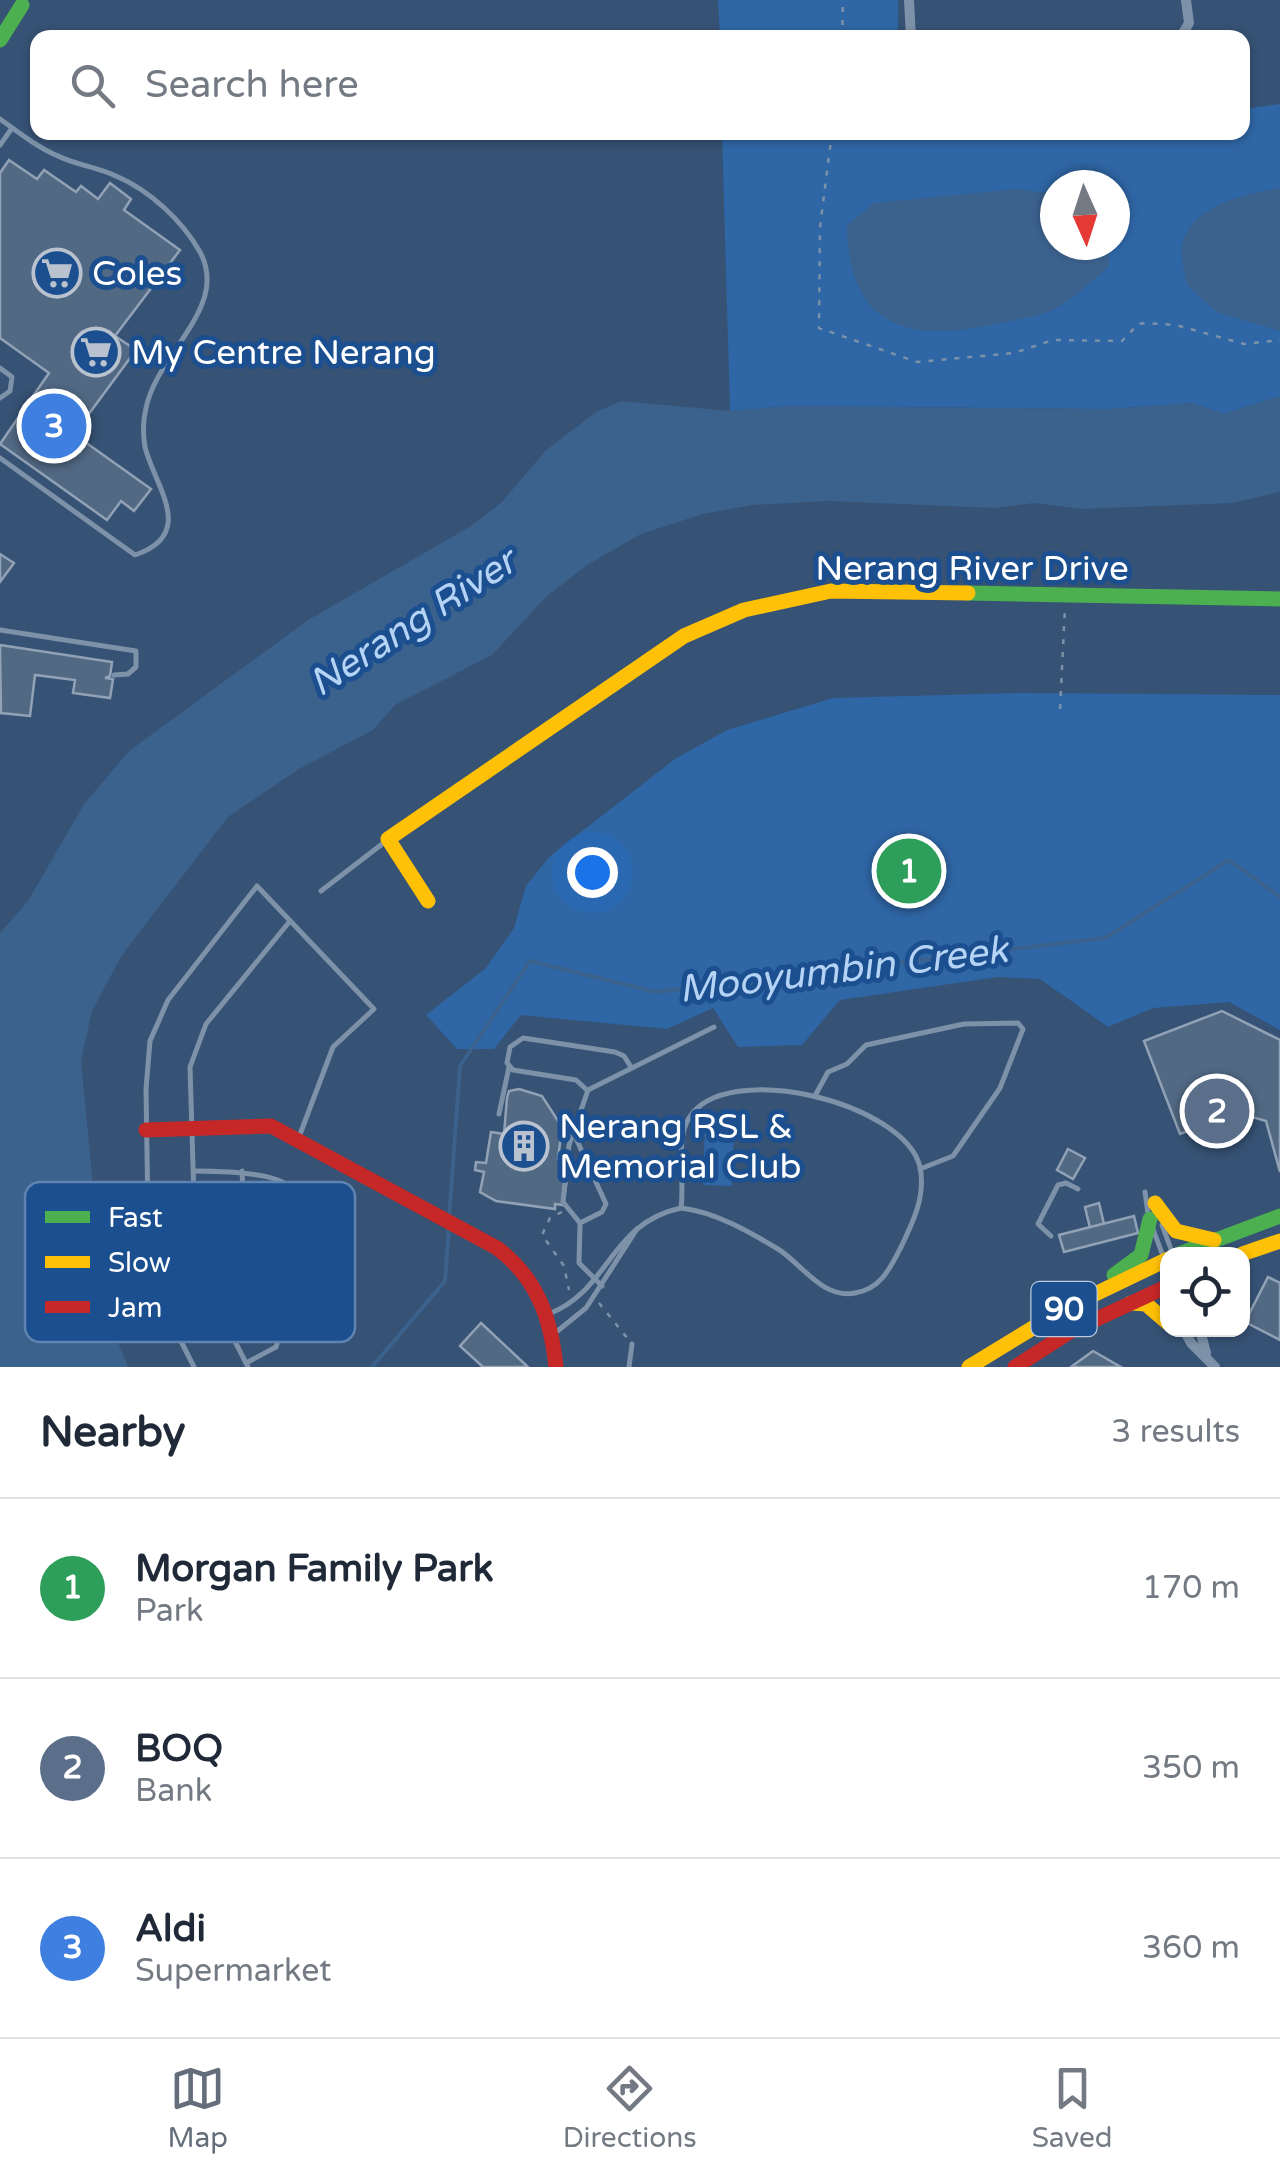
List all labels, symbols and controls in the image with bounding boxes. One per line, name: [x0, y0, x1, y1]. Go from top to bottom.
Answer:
search box: [30, 30, 1250, 140]
icon: search: [65, 58, 120, 113]
text: Search here: [145, 62, 359, 108]
north arrow: [1040, 170, 1130, 260]
supermarket icon: Coles: [31, 247, 83, 299]
place label: Coles: [92, 253, 182, 295]
supermarket icon: My Centre Nerang: [70, 326, 122, 378]
place label: My Centre Nerang: [131, 332, 436, 374]
pin: 3: [22, 388, 86, 464]
water label: Nerang River: [301, 537, 528, 707]
street label: Nerang River Drive: [815, 548, 1129, 590]
pin: 1: [876, 834, 942, 908]
your location: [567, 847, 618, 898]
water label: Mooyumbin Creek: [676, 927, 1012, 1013]
pin: 2: [1184, 1074, 1250, 1148]
place label: Nerang RSL & Memorial Club: [559, 1106, 802, 1188]
building icon: Nerang RSL & Memorial Club: [498, 1120, 550, 1172]
legend: [25, 1182, 355, 1342]
text: Fast: [108, 1201, 163, 1235]
text: Slow: [108, 1246, 171, 1280]
map controls: [1160, 1247, 1250, 1337]
button: locate: [1160, 1247, 1250, 1337]
road number: 90: [1032, 1282, 1096, 1336]
text: Jam: [108, 1291, 163, 1325]
text: Nearby: [40, 1407, 185, 1458]
text: 3 results: [1111, 1413, 1240, 1451]
text: Morgan Family Park: [135, 1546, 493, 1592]
text: 1: [62, 1569, 83, 1607]
text: 170 m: [1142, 1569, 1240, 1607]
text: Park: [135, 1592, 203, 1630]
text: BOQ: [135, 1726, 223, 1772]
text: 2: [62, 1749, 83, 1787]
text: 350 m: [1142, 1749, 1240, 1787]
text: Bank: [135, 1772, 212, 1810]
text: Aldi: [135, 1906, 206, 1952]
text: 3: [62, 1929, 83, 1967]
text: 360 m: [1142, 1929, 1240, 1967]
text: Supermarket: [135, 1952, 332, 1990]
tab: Map: [167, 2061, 228, 2155]
tab: Directions: [563, 2061, 697, 2155]
tab: Saved: [1032, 2061, 1113, 2155]

